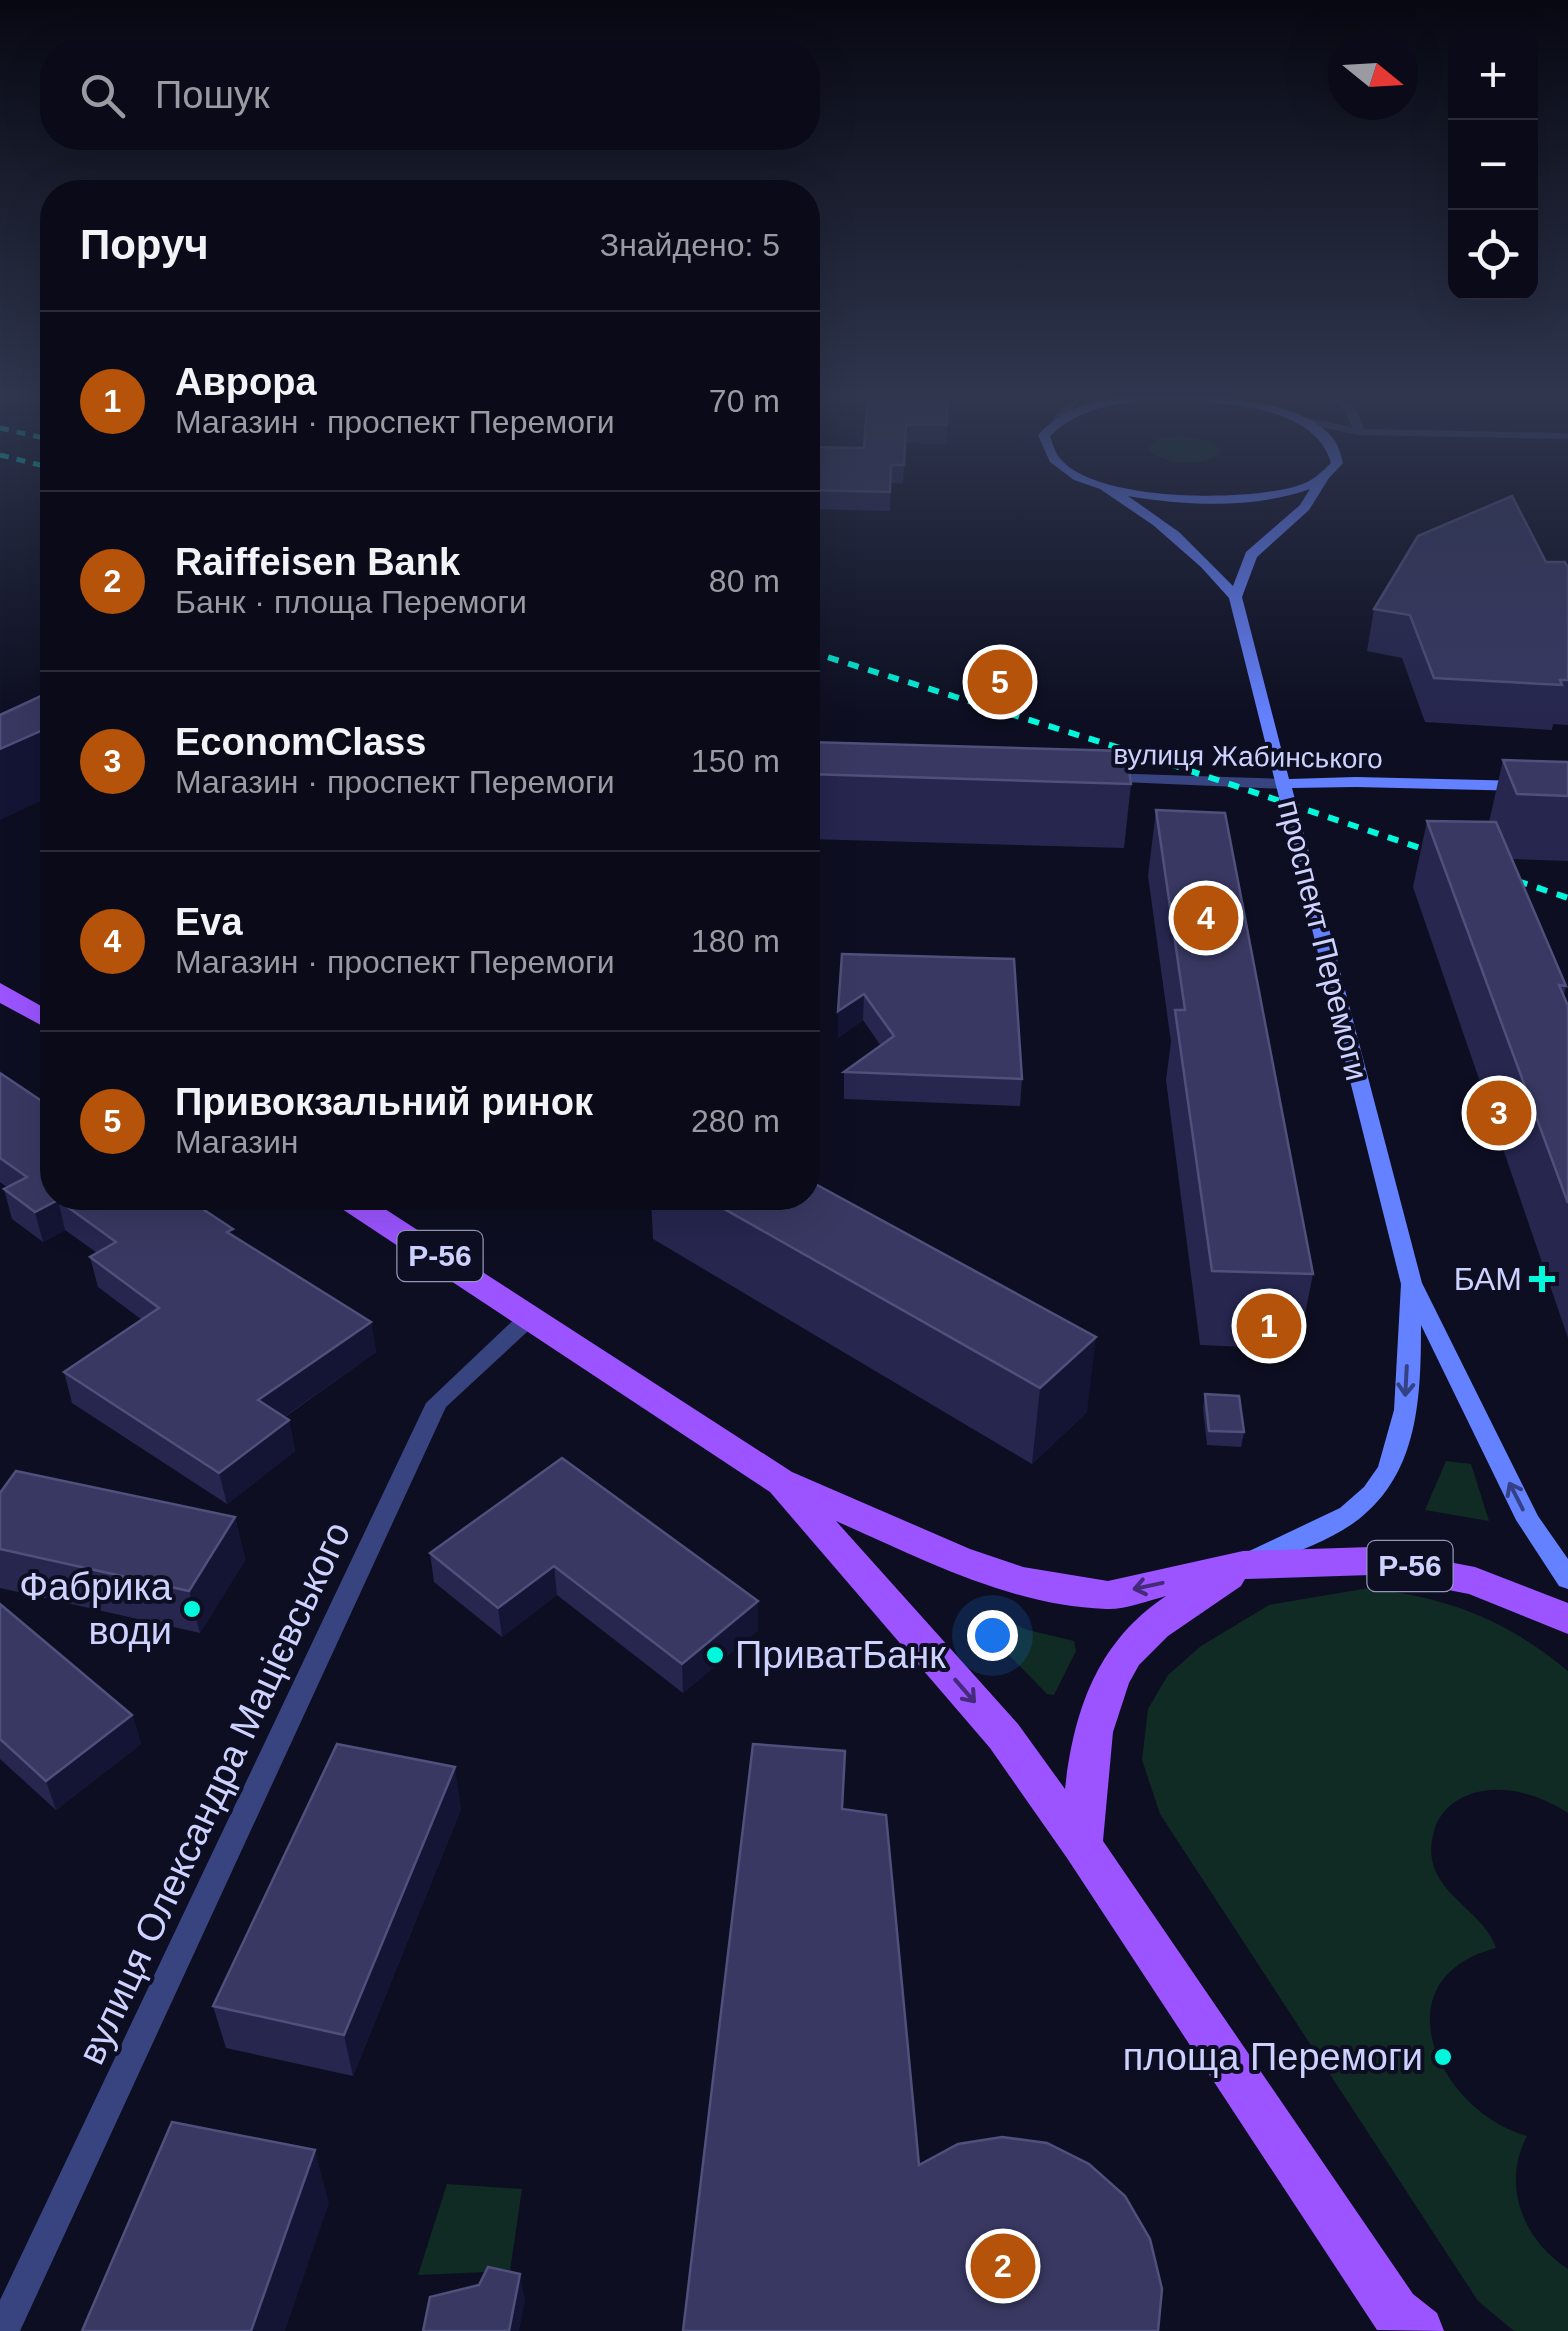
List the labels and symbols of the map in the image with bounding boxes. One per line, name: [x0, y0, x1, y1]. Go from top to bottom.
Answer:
north arrow: [1328, 30, 1418, 120]
pin: 5: [968, 644, 1032, 720]
street label: вулиця Жабинського: [1113, 739, 1383, 774]
street label: проспект Перемоги: [1271, 796, 1375, 1084]
pin: 4: [1174, 880, 1238, 956]
pin: 3: [1466, 1076, 1532, 1150]
road number: Р-56: [398, 1231, 482, 1281]
place label: БАМ: [1454, 1261, 1522, 1297]
marker: БАМ: [1531, 1268, 1553, 1290]
pin: 1: [1236, 1288, 1302, 1364]
one-way arrow: [1396, 1364, 1415, 1396]
one-way arrow: [1506, 1482, 1525, 1512]
street label: вулиця Олександра Мацієвського: [70, 1515, 358, 2071]
road number: Р-56: [1368, 1541, 1452, 1591]
place label: Фабрика води: [19, 1566, 173, 1652]
one-way arrow: [1133, 1578, 1165, 1597]
marker: Фабрика води: [181, 1598, 203, 1620]
your location: [967, 1610, 1018, 1661]
place label: ПриватБанк: [735, 1634, 946, 1676]
marker: ПриватБанк: [704, 1644, 726, 1666]
one-way arrow: [953, 1678, 976, 1703]
place label: площа Перемоги: [1123, 2036, 1423, 2078]
marker: площа Перемоги: [1432, 2046, 1454, 2068]
pin: 2: [970, 2228, 1036, 2304]

